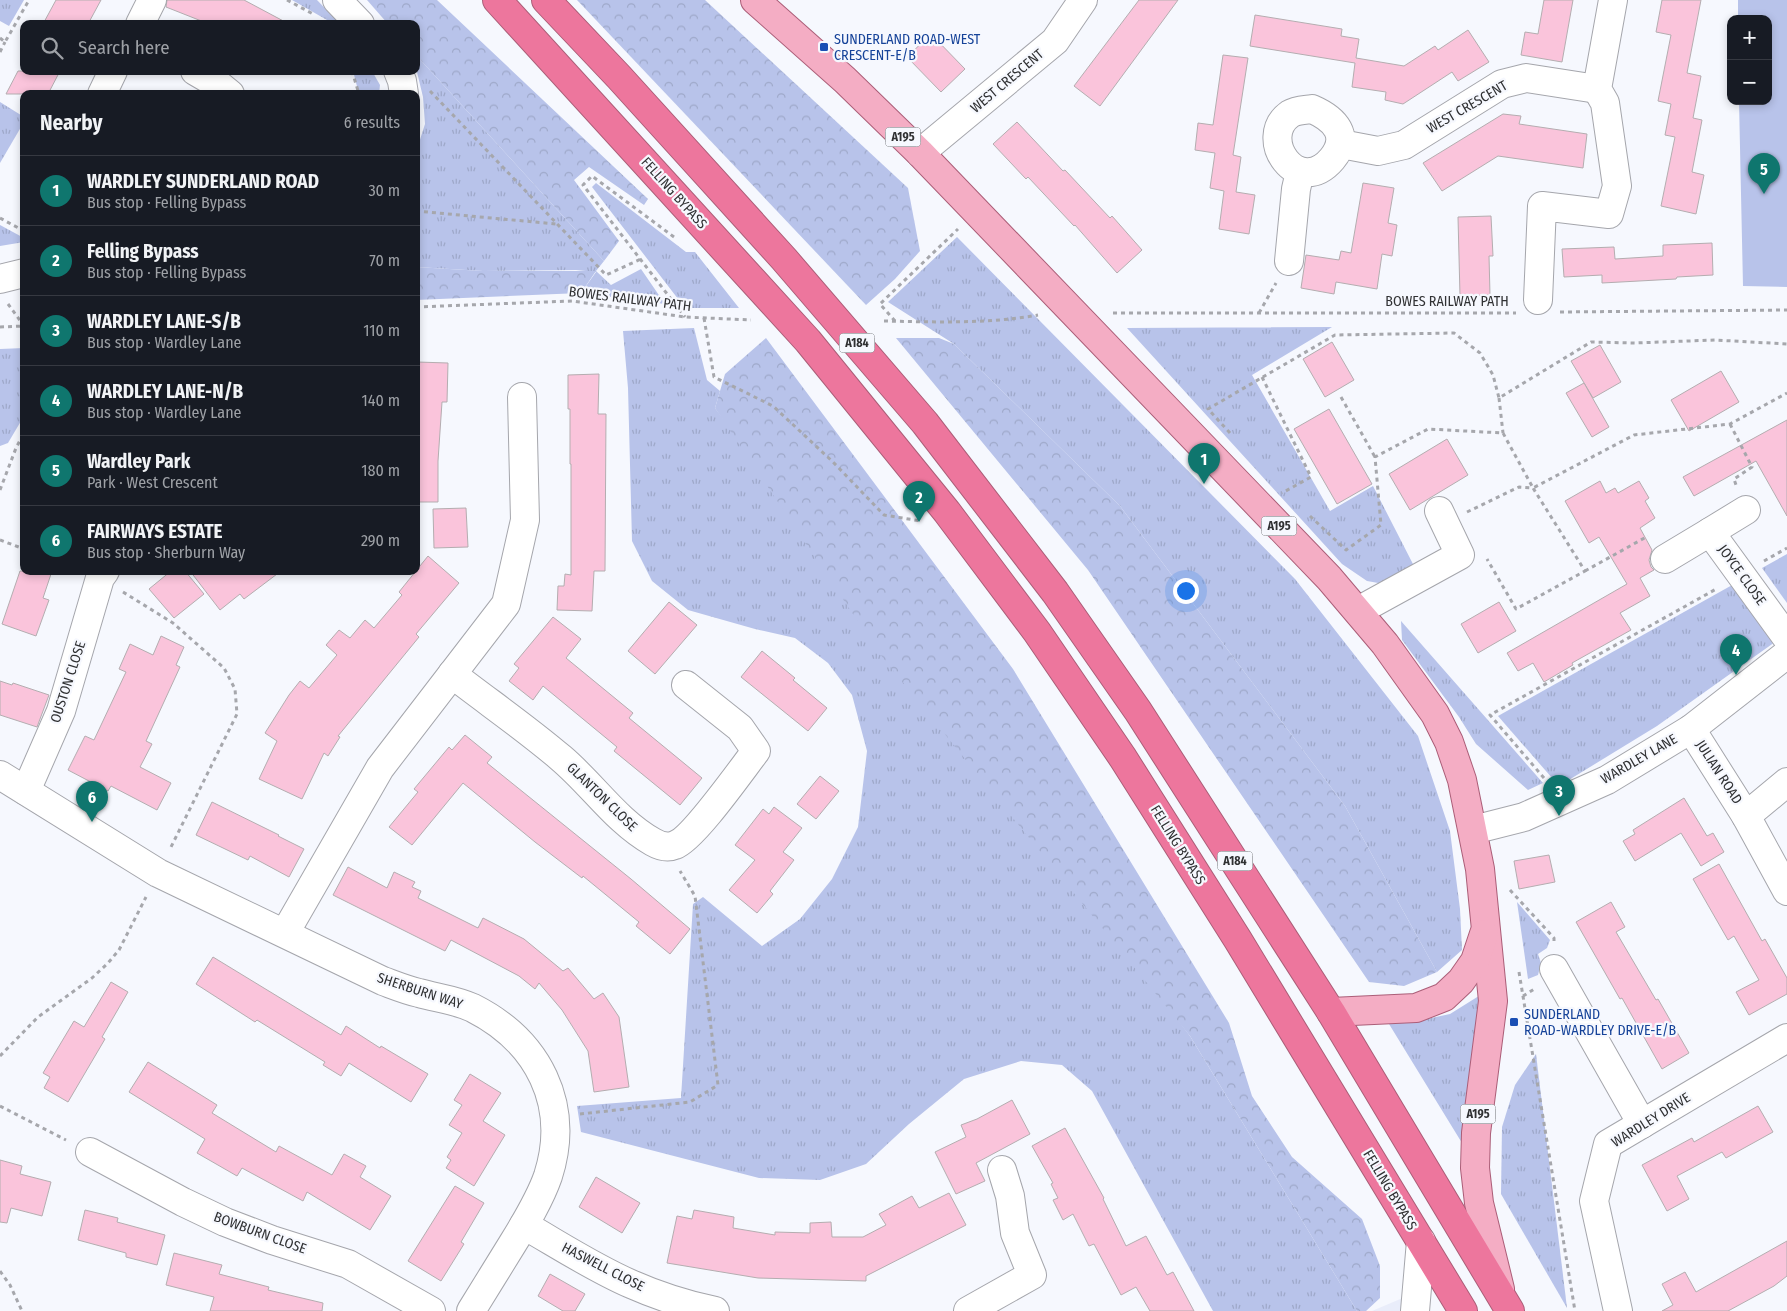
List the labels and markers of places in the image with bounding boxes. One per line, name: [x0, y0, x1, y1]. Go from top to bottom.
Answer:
place label: SUNDERLAND ROAD-WEST CRESCENT-E/B: [834, 31, 981, 64]
marker: SUNDERLAND ROAD-WEST CRESCENT-E/B: [818, 41, 830, 53]
pin: 5: [1748, 153, 1780, 194]
pin: 1: [1188, 443, 1220, 484]
pin: 2: [903, 481, 935, 522]
pin: 4: [1720, 634, 1752, 675]
pin: 3: [1543, 775, 1575, 816]
pin: 6: [76, 781, 108, 822]
place label: SUNDERLAND ROAD-WARDLEY DRIVE-E/B: [1524, 1006, 1677, 1039]
marker: SUNDERLAND ROAD-WARDLEY DRIVE-E/B: [1508, 1016, 1520, 1028]

